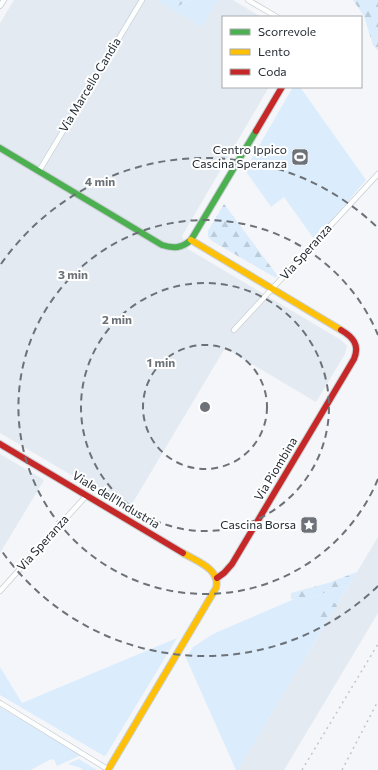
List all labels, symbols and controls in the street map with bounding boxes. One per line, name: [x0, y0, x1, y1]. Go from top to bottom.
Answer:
legend: [222, 16, 362, 88]
text: Scorrevole: [258, 24, 316, 38]
street label: Via Marcello Candia: [55, 35, 123, 134]
text: Lento: [258, 44, 290, 58]
text: Coda: [258, 64, 287, 78]
place label: Centro Ippico Cascina Speranza: [192, 142, 287, 170]
sports icon: Centro Ippico Cascina Speranza: [290, 147, 310, 167]
text: 4 min: [85, 174, 115, 188]
street label: Via Speranza: [276, 220, 334, 282]
text: 3 min: [58, 267, 88, 281]
text: 2 min: [102, 312, 132, 326]
text: 1 min: [147, 355, 175, 369]
centre of rings: [198, 400, 212, 414]
street label: Via Piombina: [251, 434, 300, 503]
street label: Viale dell'Industria: [70, 468, 163, 531]
street label: Via Speranza: [13, 511, 71, 573]
place icon: Cascina Borsa: [299, 515, 319, 535]
place label: Cascina Borsa: [220, 517, 296, 531]

